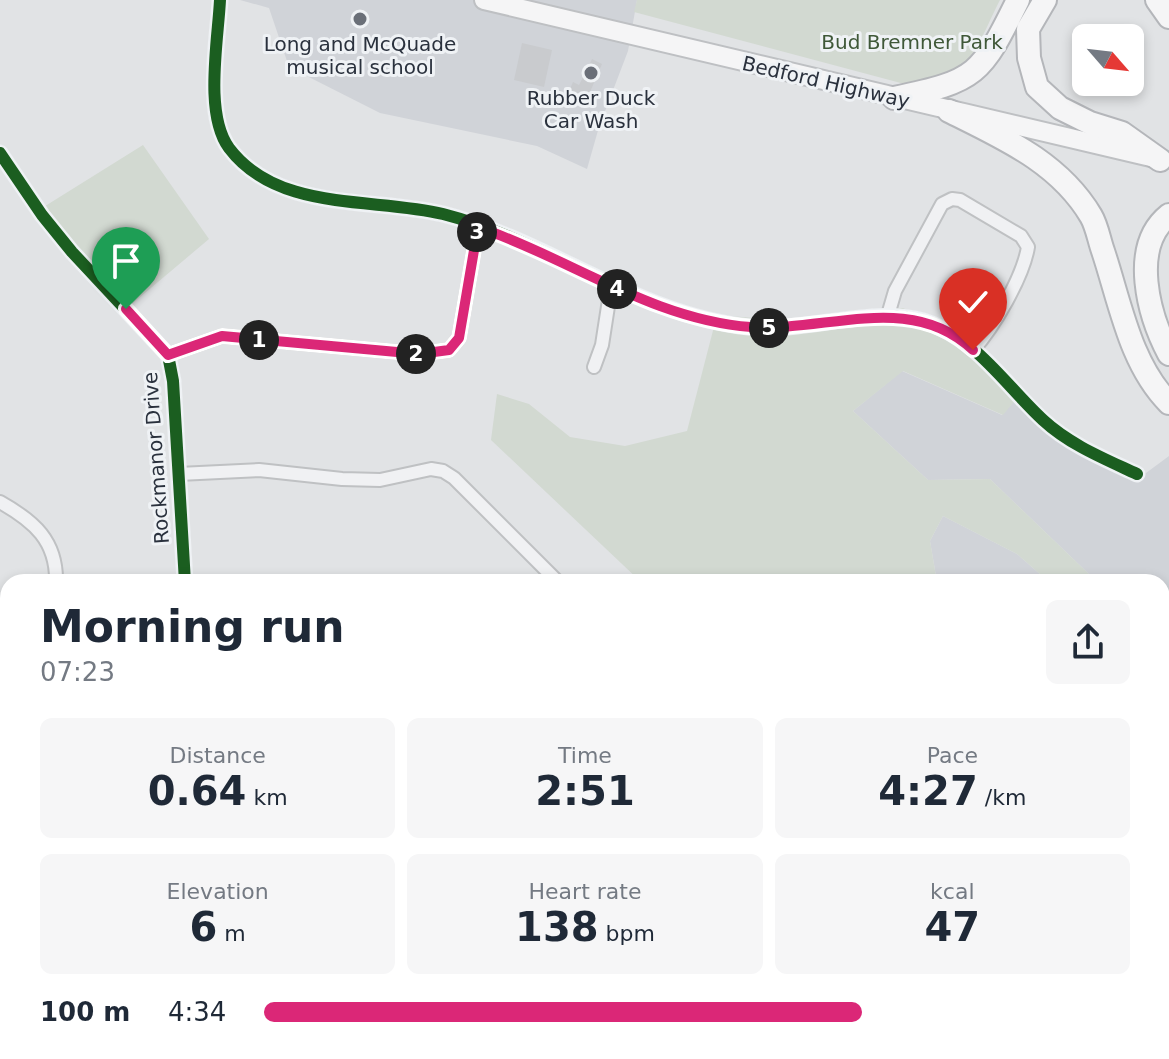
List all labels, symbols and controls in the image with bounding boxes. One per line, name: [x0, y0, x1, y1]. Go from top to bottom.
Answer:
marker: Long and McQuade musical school: [351, 10, 369, 28]
north arrow: [1072, 24, 1144, 96]
map controls: [1072, 24, 1144, 96]
park label: Bud Bremner Park: [821, 30, 1003, 54]
place label: Long and McQuade musical school: [264, 32, 456, 79]
street label: Bedford Highway: [740, 51, 912, 113]
marker: Rubber Duck Car Wash: [582, 64, 600, 82]
place label: Rubber Duck Car Wash: [527, 86, 656, 133]
pin: 3: [457, 212, 497, 252]
text: 3: [469, 219, 485, 244]
pin: [92, 227, 160, 309]
icon: arrive: [104, 239, 148, 283]
pin: [939, 268, 1007, 350]
pin: 4: [597, 269, 637, 309]
text: 4: [609, 276, 625, 301]
icon: check: [951, 280, 995, 324]
pin: 5: [749, 308, 789, 348]
text: 5: [761, 315, 777, 340]
pin: 1: [239, 320, 279, 360]
text: 1: [251, 327, 267, 352]
pin: 2: [396, 334, 436, 374]
text: 2: [408, 341, 424, 366]
street label: Rockmanor Drive: [138, 371, 174, 545]
button: share: [1046, 600, 1130, 684]
text: Morning run: [40, 601, 345, 652]
text: 07:23: [40, 657, 115, 687]
text: Distance: [170, 743, 266, 768]
text: Time: [558, 743, 612, 768]
text: Pace: [927, 743, 978, 768]
text: 0.64: [148, 768, 246, 814]
text: 2:51: [535, 768, 635, 814]
text: 4:27: [878, 768, 978, 814]
text: km: [246, 785, 288, 810]
text: /km: [978, 785, 1026, 810]
text: Elevation: [167, 879, 269, 904]
text: Heart rate: [529, 879, 641, 904]
text: kcal: [930, 879, 975, 904]
text: 6: [190, 904, 217, 950]
text: 138: [515, 904, 599, 950]
text: 47: [924, 904, 980, 950]
text: m: [217, 921, 246, 946]
text: bpm: [599, 921, 655, 946]
text: 100 m: [40, 997, 130, 1027]
text: 4:34: [168, 997, 226, 1027]

